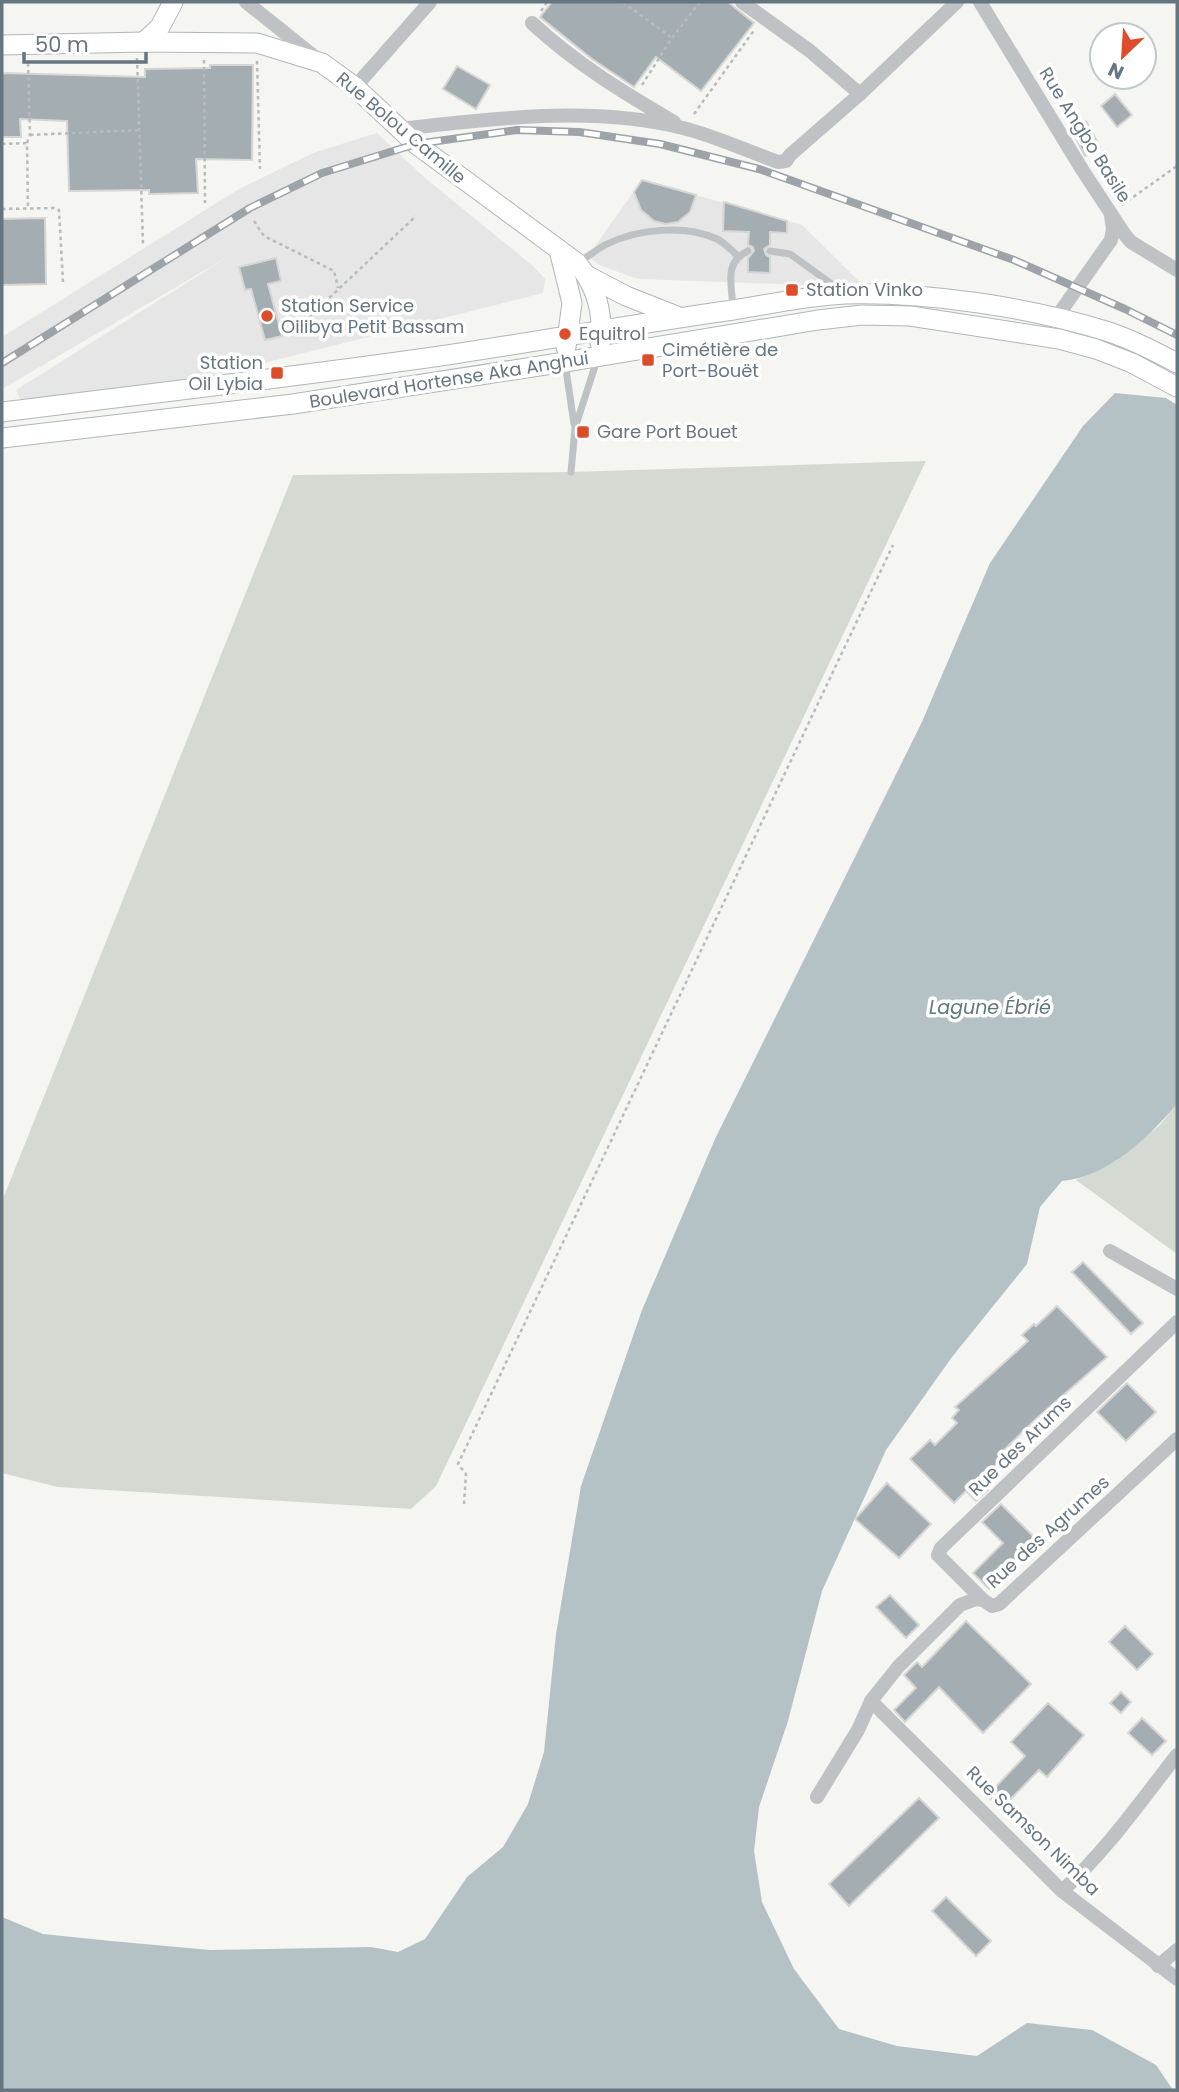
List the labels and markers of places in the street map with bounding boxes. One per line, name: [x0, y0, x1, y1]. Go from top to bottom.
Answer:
place label: Station Vinko: [806, 277, 923, 302]
marker: Station Vinko: [784, 282, 800, 298]
place label: Station Service Oilibya Petit Bassam: [281, 293, 464, 339]
marker: Station Service Oilibya Petit Bassam: [259, 308, 275, 324]
place label: Equitrol: [579, 321, 646, 346]
marker: Equitrol: [557, 326, 573, 342]
place label: Cimétière de Port-Bouët: [662, 337, 778, 383]
place label: Station Oil Lybia: [189, 350, 263, 396]
marker: Cimétière de Port-Bouët: [640, 352, 656, 368]
marker: Station Oil Lybia: [269, 365, 285, 381]
place label: Gare Port Bouet: [597, 419, 738, 444]
marker: Gare Port Bouet: [575, 424, 591, 440]

